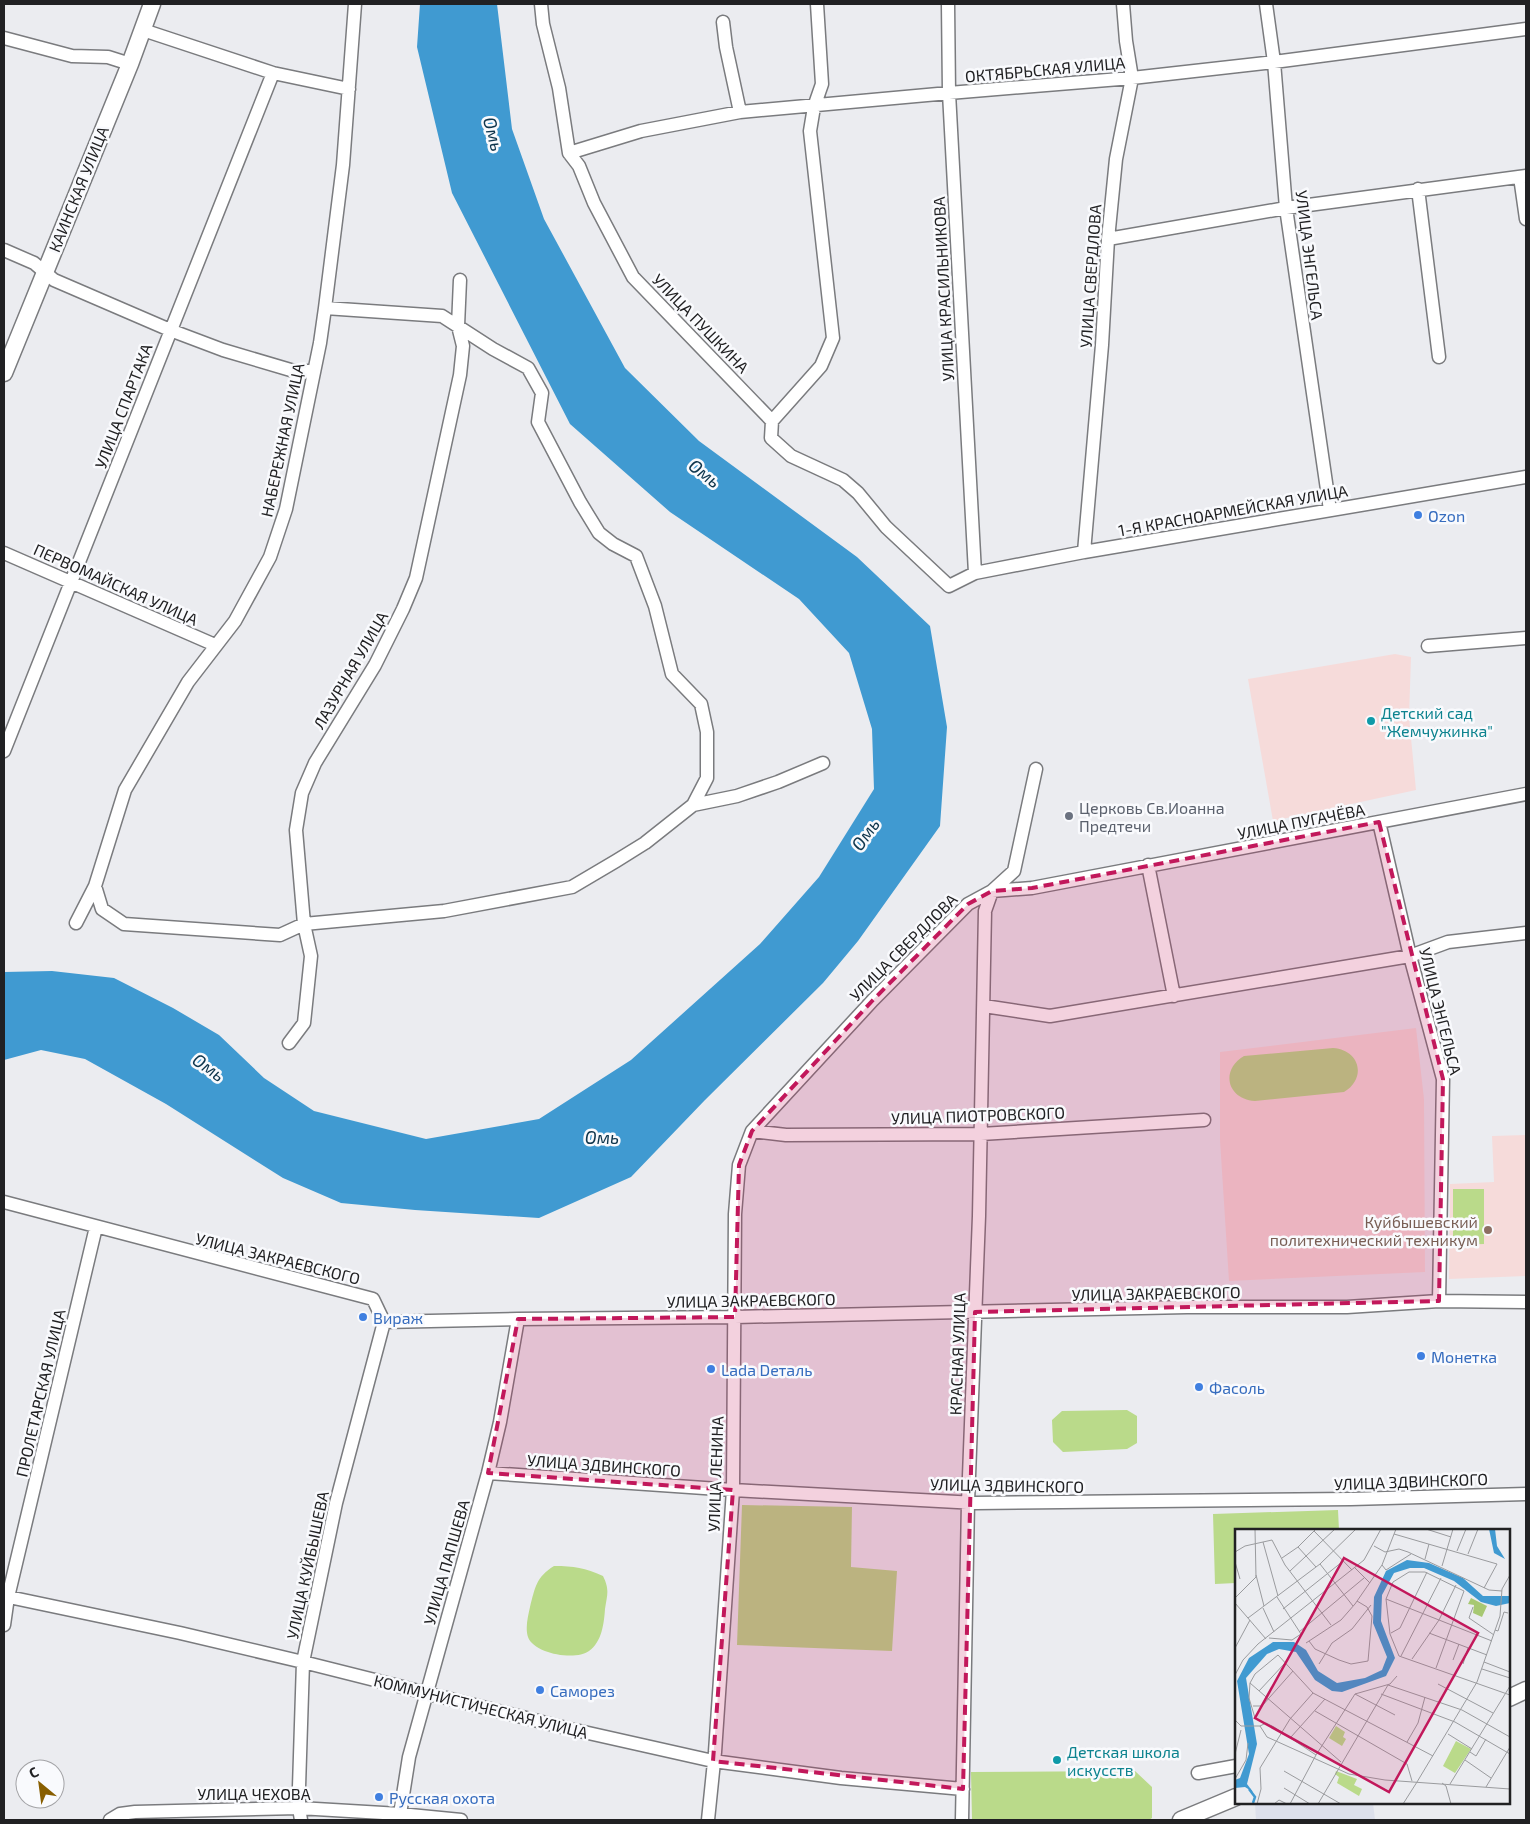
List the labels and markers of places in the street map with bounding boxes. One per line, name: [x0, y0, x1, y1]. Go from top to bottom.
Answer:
place label: Ozon: [1428, 506, 1465, 525]
marker: Ozon: [1412, 509, 1424, 521]
place label: Детский сад "Жемчужинка": [1381, 703, 1493, 741]
marker: Детский сад "Жемчужинка": [1365, 715, 1377, 727]
place label: Церковь Св.Иоанна Предтечи: [1079, 798, 1225, 835]
marker: Церковь Св.Иоанна Предтечи: [1063, 810, 1075, 822]
place label: Куйбышевский политехнический техникум: [1270, 1212, 1478, 1250]
marker: Куйбышевский политехнический техникум: [1482, 1224, 1494, 1236]
place label: Вираж: [373, 1308, 423, 1327]
marker: Вираж: [357, 1311, 369, 1323]
place label: Монетка: [1431, 1347, 1497, 1366]
marker: Монетка: [1415, 1350, 1427, 1362]
place label: Lada Dеталь: [721, 1360, 812, 1379]
marker: Lada Dеталь: [705, 1363, 717, 1375]
place label: Фасоль: [1209, 1378, 1265, 1397]
marker: Фасоль: [1193, 1381, 1205, 1393]
place label: Саморез: [550, 1681, 615, 1700]
marker: Саморез: [534, 1684, 546, 1696]
place label: Детская школа искусств: [1067, 1742, 1180, 1780]
marker: Детская школа искусств: [1051, 1754, 1063, 1766]
place label: Русская охота: [389, 1788, 495, 1808]
marker: Русская охота: [373, 1791, 385, 1803]

